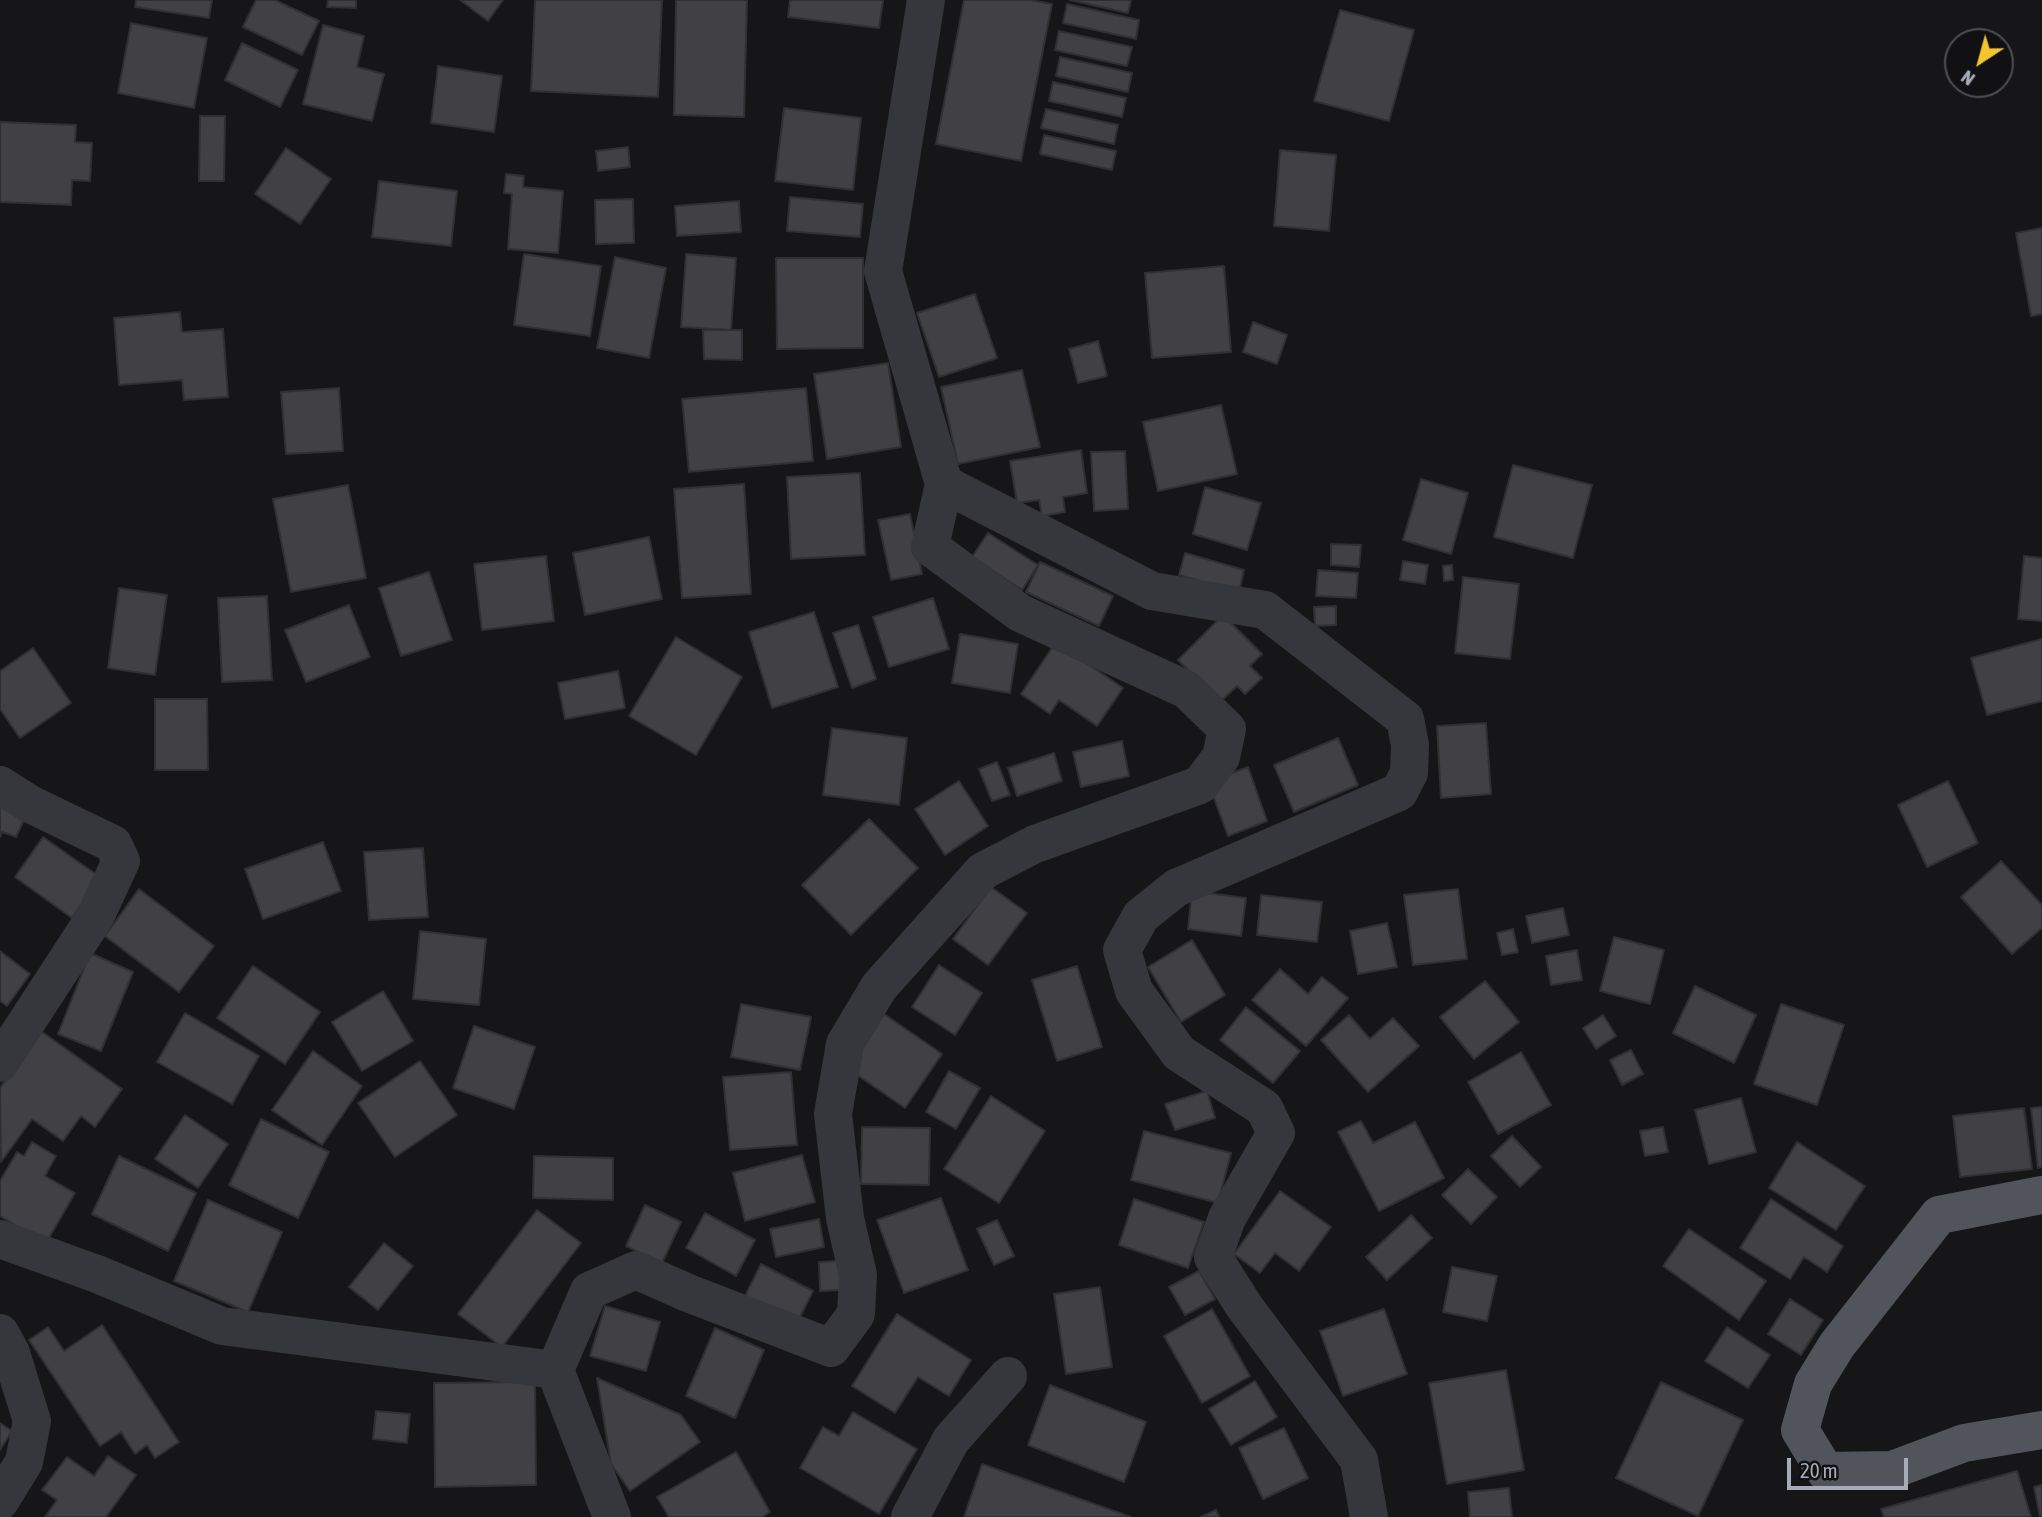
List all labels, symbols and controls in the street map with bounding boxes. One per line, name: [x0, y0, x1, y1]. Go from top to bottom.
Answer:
north arrow: [1944, 28, 2014, 98]
text: N: [1957, 66, 1979, 91]
scale bar: [1790, 1444, 1911, 1488]
text: 20 m: [1800, 1458, 1838, 1482]

